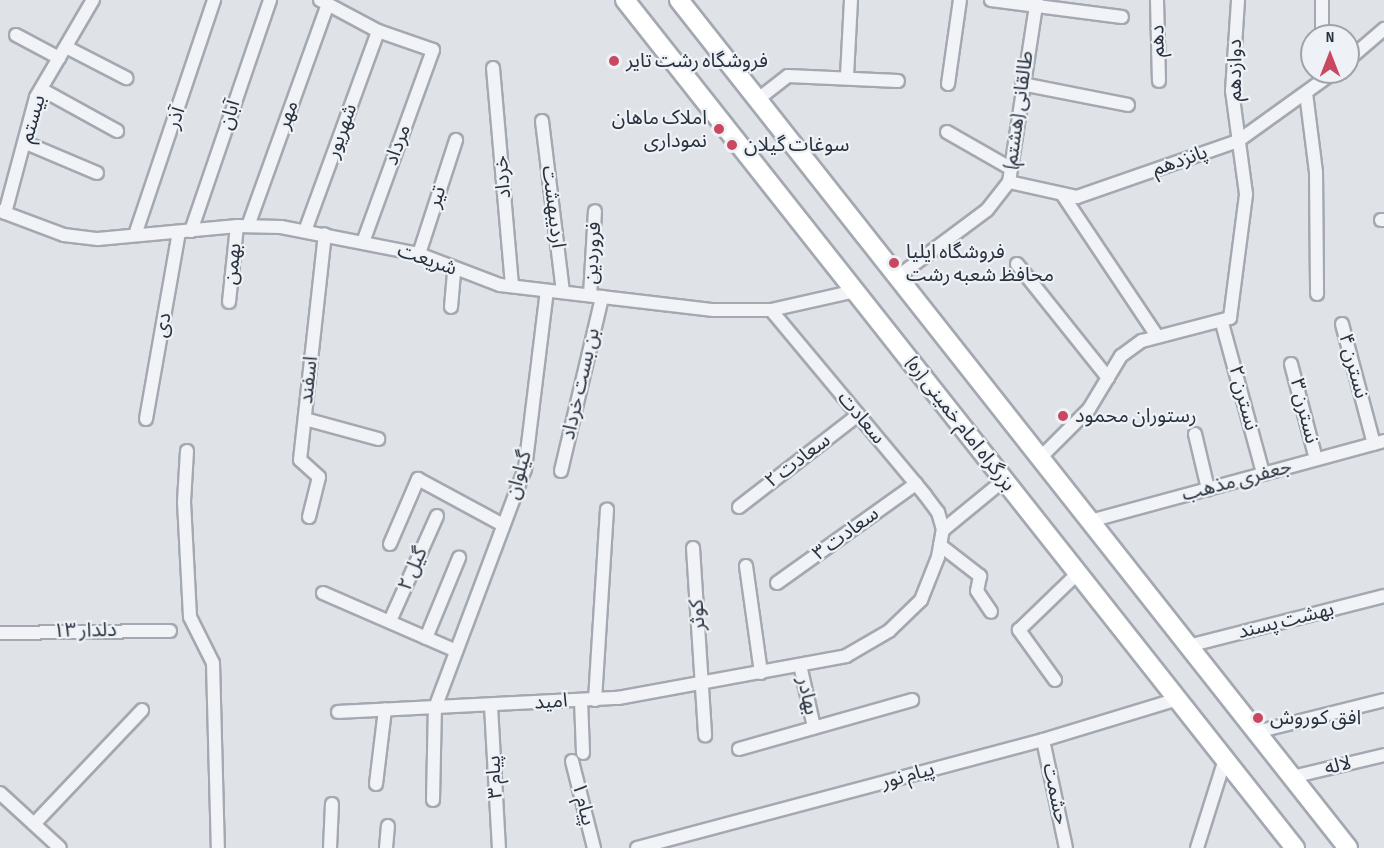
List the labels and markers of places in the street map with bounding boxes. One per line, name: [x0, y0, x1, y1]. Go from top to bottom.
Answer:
place label: فروشگاه رشت تاير: [626, 49, 768, 73]
marker: فروشگاه رشت تاير: [607, 54, 621, 68]
place label: املاک ماهان نموداری: [612, 106, 707, 153]
marker: املاک ماهان نموداری: [712, 122, 726, 136]
place label: سوغات گیلان: [744, 133, 849, 157]
marker: سوغات گیلان: [725, 138, 739, 152]
place label: فروشگاه ایلیا محافظ شعبه رشت: [906, 240, 1054, 287]
marker: فروشگاه ایلیا محافظ شعبه رشت: [887, 256, 901, 270]
place label: رستوران محمود: [1075, 404, 1197, 428]
marker: رستوران محمود: [1056, 409, 1070, 423]
place label: افق کوروش: [1270, 706, 1361, 730]
marker: افق کوروش: [1251, 711, 1265, 725]

